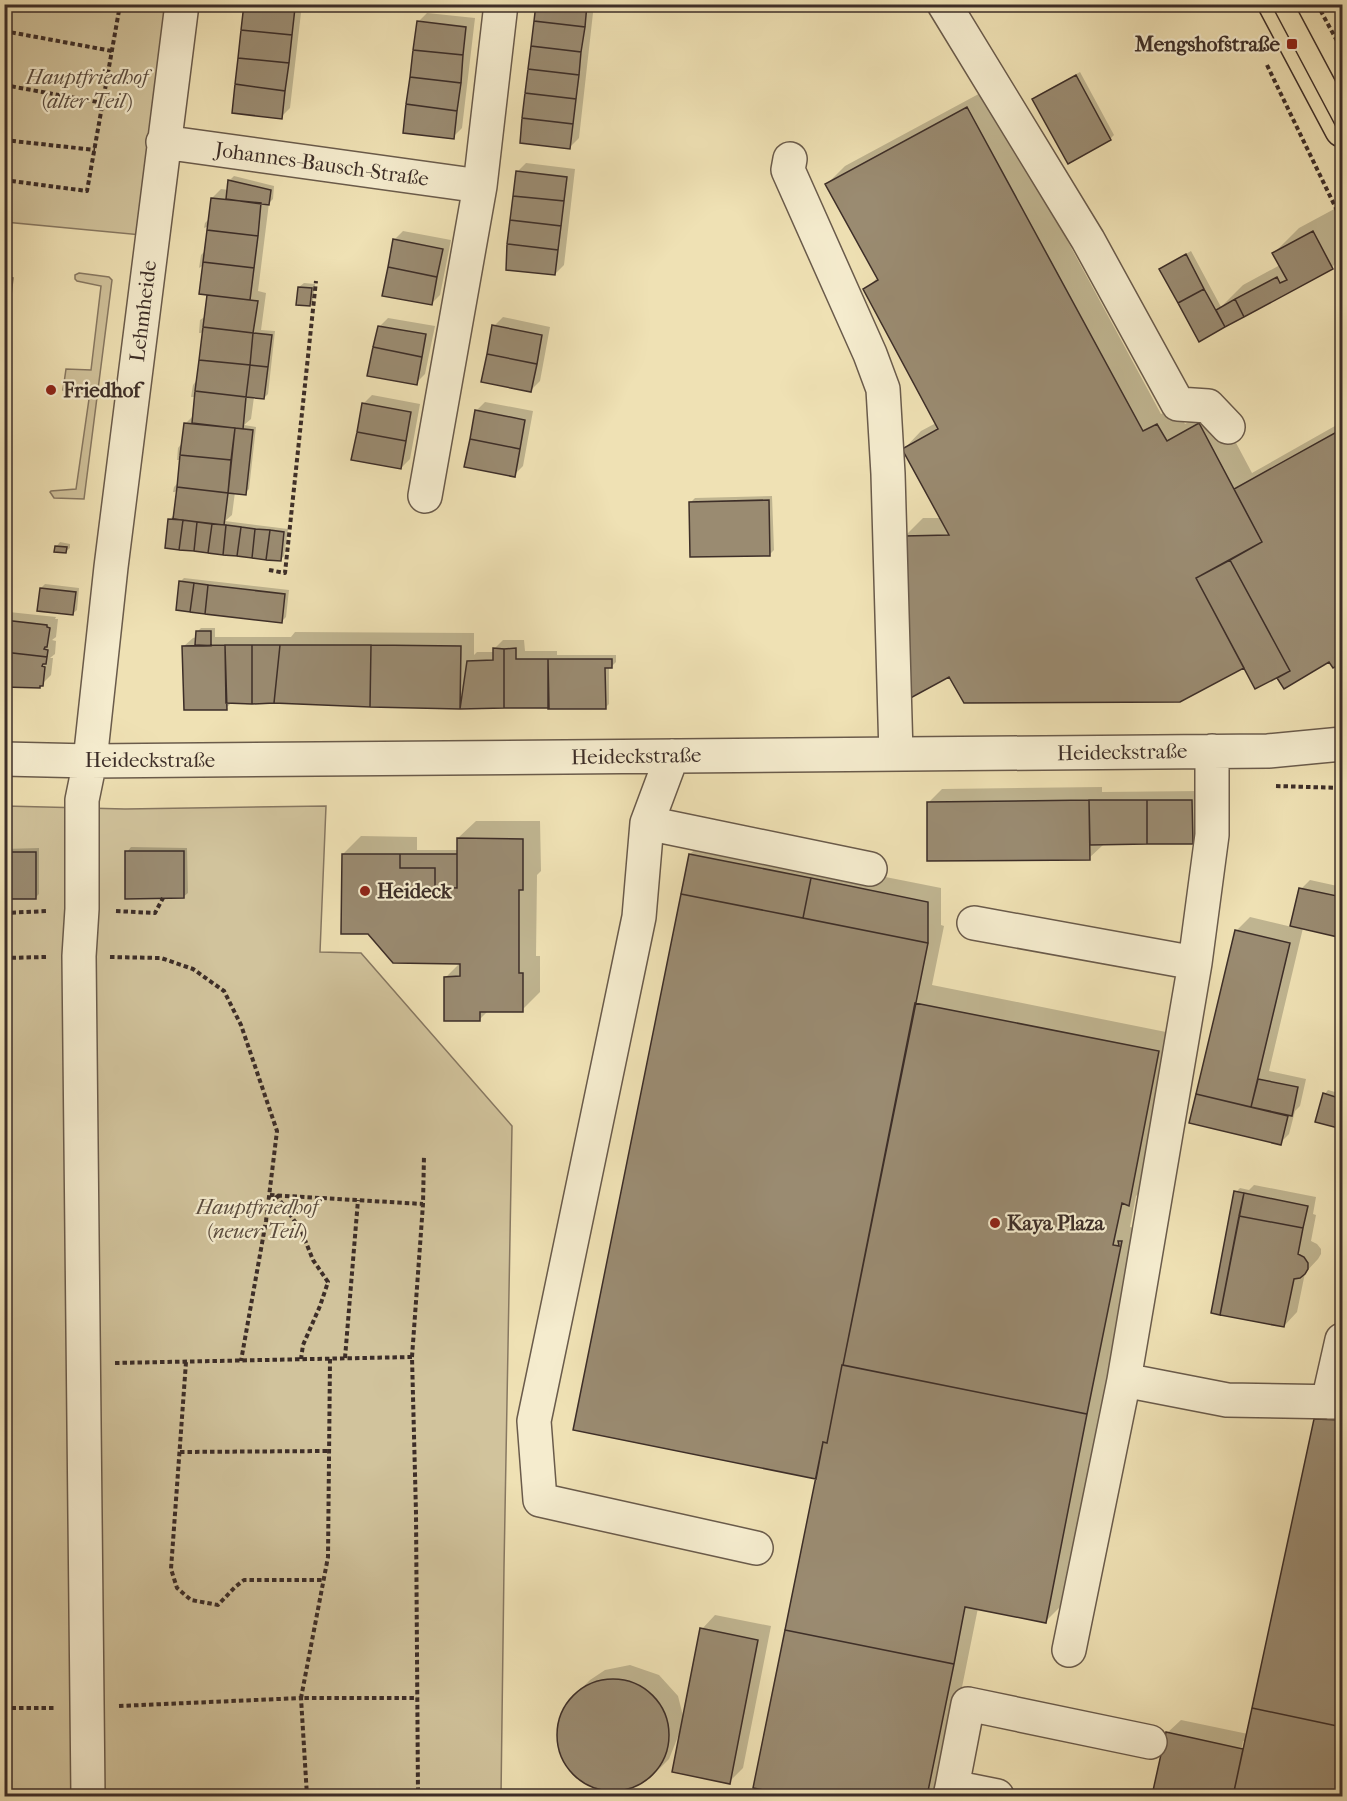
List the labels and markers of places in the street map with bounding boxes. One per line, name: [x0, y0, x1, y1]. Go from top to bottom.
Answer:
place label: Mengshofstraße: [1134, 32, 1281, 56]
marker: Mengshofstraße: [1285, 37, 1299, 51]
place label: Friedhof: [62, 378, 145, 402]
marker: Friedhof: [44, 383, 58, 397]
place label: Heideck: [377, 879, 453, 903]
marker: Heideck: [358, 884, 372, 898]
place label: Kaya Plaza: [1007, 1211, 1105, 1235]
marker: Kaya Plaza: [988, 1216, 1002, 1230]

